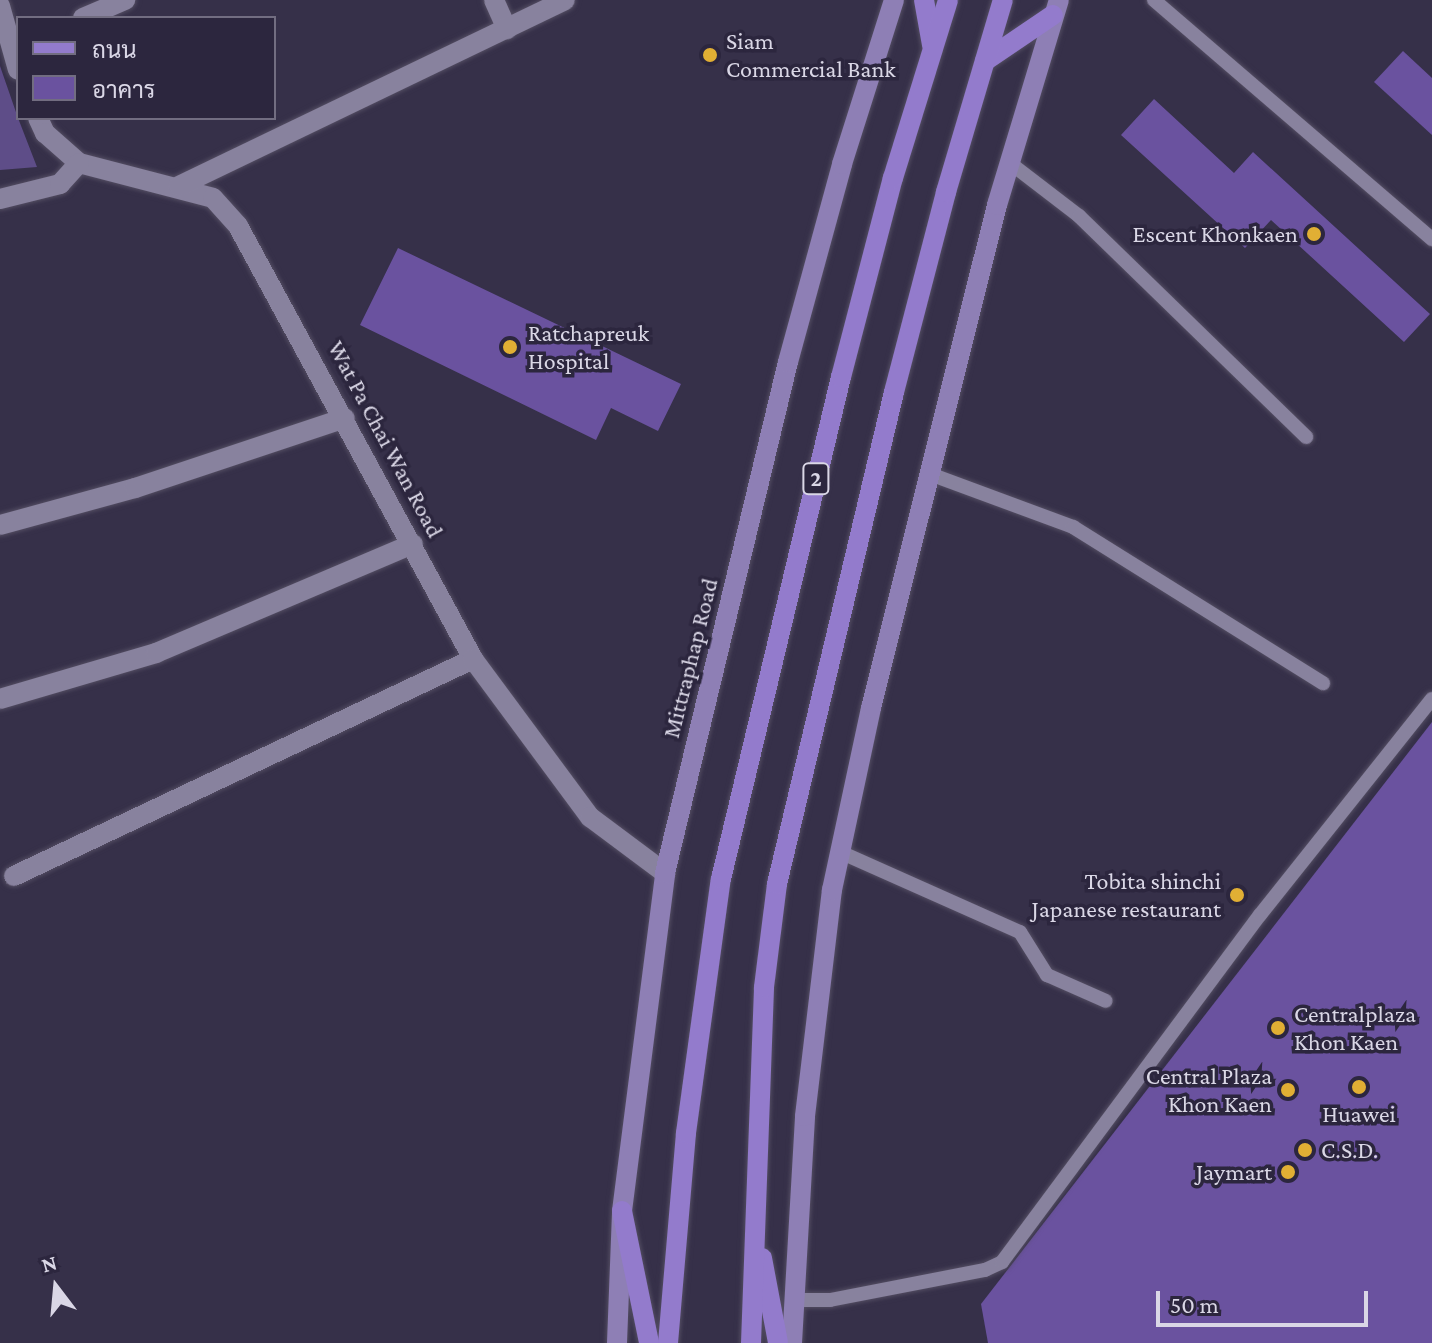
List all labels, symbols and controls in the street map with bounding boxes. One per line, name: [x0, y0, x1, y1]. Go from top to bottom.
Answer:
legend: [16, 16, 276, 120]
place label: Siam Commercial Bank: [726, 27, 896, 83]
text: ถนน: [92, 36, 137, 63]
marker: Siam Commercial Bank: [701, 46, 719, 64]
text: อาคาร: [92, 76, 155, 103]
place label: Escent Khonkaen: [1132, 220, 1298, 248]
marker: Escent Khonkaen: [1305, 225, 1323, 243]
place label: Ratchapreuk Hospital: [528, 319, 649, 375]
street label: Wat Pa Chai Wan Road: [322, 336, 450, 542]
marker: Ratchapreuk Hospital: [499, 336, 521, 358]
road number: 2: [802, 461, 830, 497]
street label: Mittraphap Road: [656, 575, 724, 741]
place label: Tobita shinchi Japanese restaurant: [1032, 867, 1221, 923]
marker: Tobita shinchi Japanese restaurant: [1228, 886, 1246, 904]
place label: Centralplaza Khon Kaen: [1294, 1000, 1416, 1056]
marker: Centralplaza Khon Kaen: [1269, 1019, 1287, 1037]
place label: Central Plaza Khon Kaen: [1146, 1062, 1272, 1118]
marker: Huawei: [1350, 1078, 1368, 1096]
marker: Central Plaza Khon Kaen: [1279, 1081, 1297, 1099]
place label: Huawei: [1322, 1100, 1396, 1128]
place label: C.S.D.: [1321, 1136, 1378, 1164]
marker: C.S.D.: [1296, 1141, 1314, 1159]
place label: Jaymart: [1196, 1158, 1272, 1186]
marker: Jaymart: [1279, 1163, 1297, 1181]
north arrow: [16, 1247, 96, 1327]
text: N: [39, 1249, 60, 1278]
scale bar: [1160, 1275, 1372, 1325]
text: 50 m: [1170, 1291, 1219, 1318]

